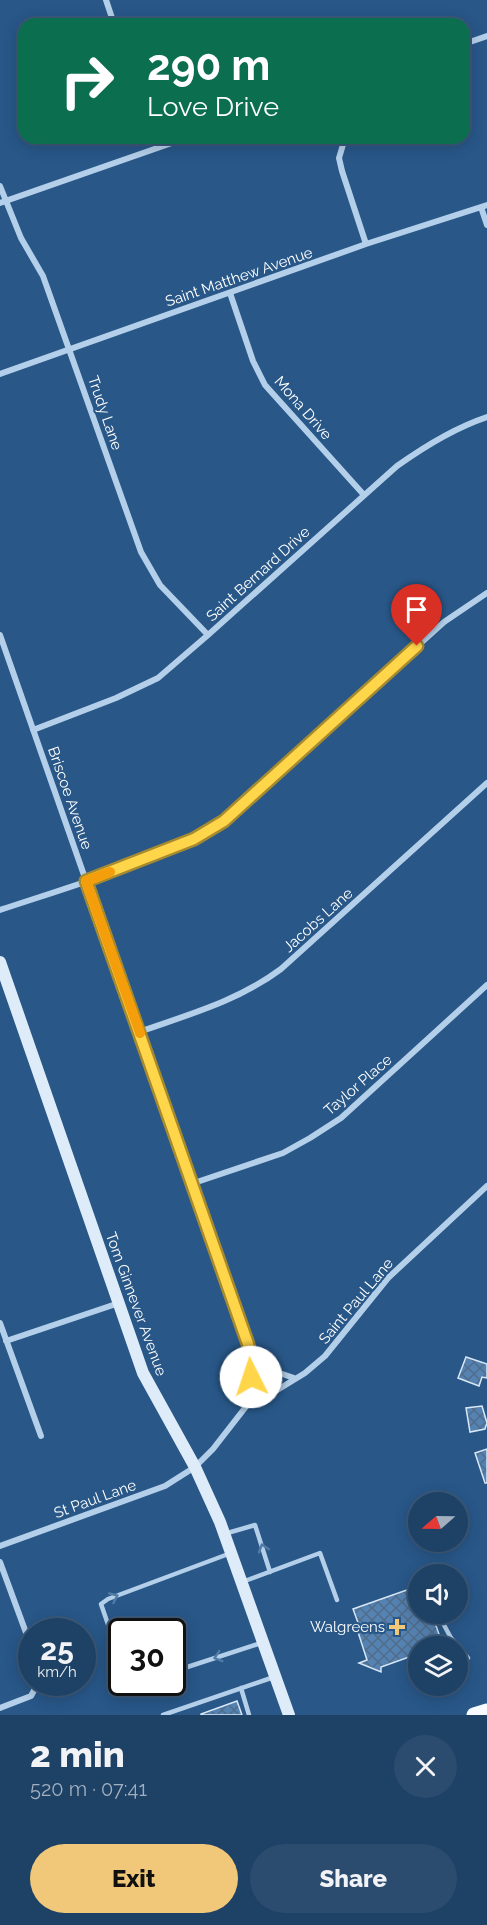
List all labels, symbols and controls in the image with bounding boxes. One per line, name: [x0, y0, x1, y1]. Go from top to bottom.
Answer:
text: 290 m: [147, 41, 270, 90]
icon: right: [48, 42, 126, 120]
text: Love Drive: [147, 91, 279, 122]
street label: Saint Matthew Avenue: [163, 243, 315, 311]
street label: Mona Drive: [270, 372, 336, 444]
street label: Trudy Lane: [84, 374, 126, 453]
street label: Saint Bernard Drive: [203, 523, 314, 625]
pin: [391, 584, 442, 646]
icon: arrive: [400, 593, 433, 626]
street label: Briscoe Avenue: [44, 744, 96, 852]
street label: Jacobs Lane: [280, 884, 357, 956]
street label: Taylor Place: [320, 1051, 396, 1119]
street label: Tom Ginnever Avenue: [102, 1230, 170, 1378]
street label: Saint Paul Lane: [315, 1254, 397, 1348]
position arrow: [219, 1345, 283, 1409]
street label: St Paul Lane: [51, 1476, 139, 1522]
north arrow: [408, 1492, 468, 1552]
map controls: [408, 1492, 468, 1696]
one-way arrow: [257, 1543, 270, 1554]
button: sound: [408, 1564, 468, 1624]
one-way arrow: [108, 1592, 119, 1604]
speed limit sign: 30: [108, 1618, 186, 1696]
place label: Walgreens: [310, 1618, 385, 1636]
marker: Walgreens: [390, 1620, 404, 1634]
text: 25: [40, 1632, 74, 1667]
button: layers: [408, 1636, 468, 1696]
one-way arrow: [213, 1650, 224, 1662]
text: km/h: [37, 1663, 77, 1681]
text: 2 min: [30, 1733, 125, 1775]
button: close: [394, 1735, 457, 1798]
text: 520 m · 07:41: [30, 1777, 147, 1801]
button: Exit: [30, 1844, 238, 1913]
button: Share: [250, 1844, 457, 1913]

